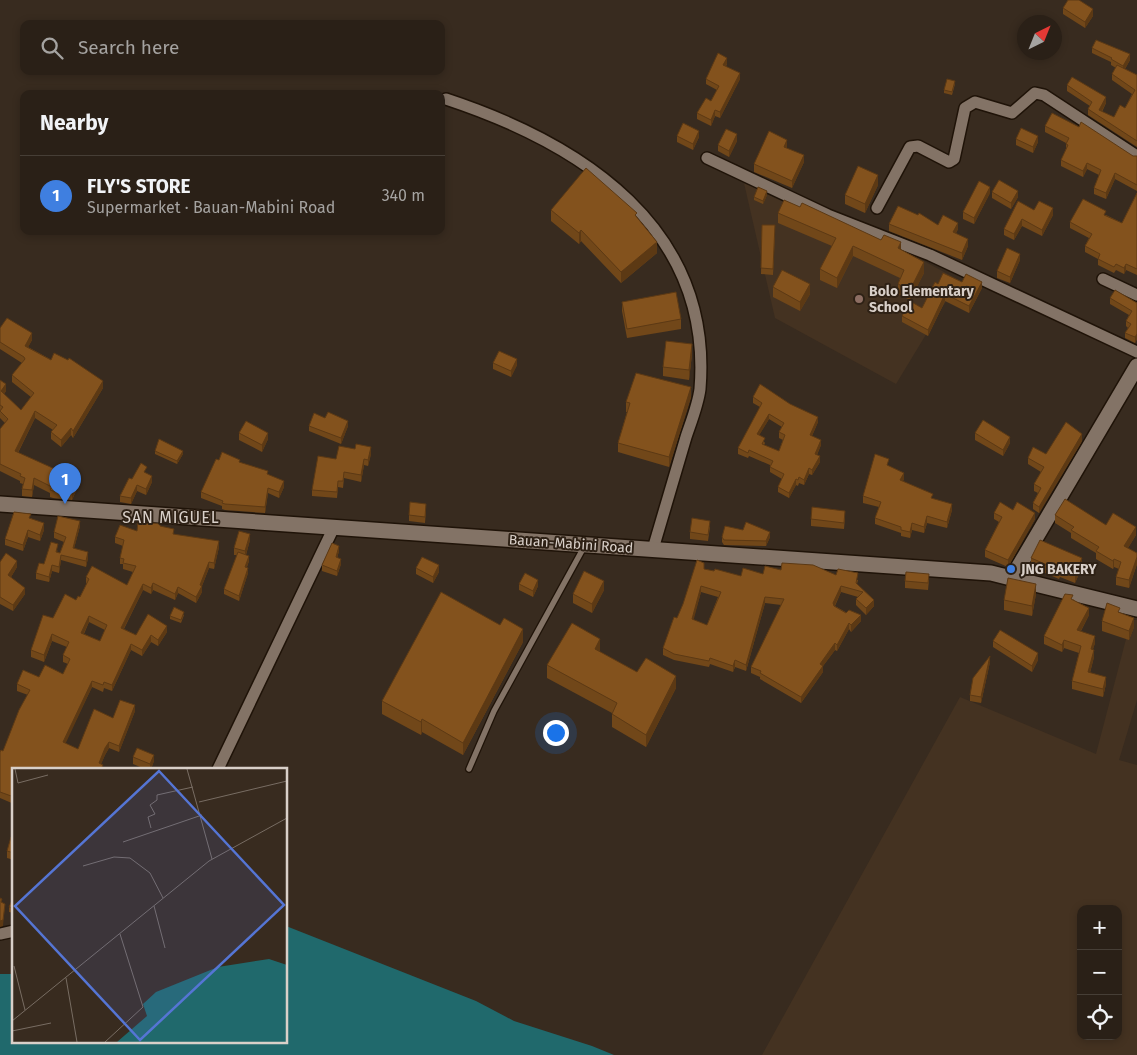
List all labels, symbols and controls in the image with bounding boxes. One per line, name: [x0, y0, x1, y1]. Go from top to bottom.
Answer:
north arrow: [1017, 15, 1062, 60]
search box: [20, 20, 445, 75]
icon: search: [38, 34, 66, 62]
text: Search here: [78, 36, 179, 59]
text: Nearby: [40, 110, 108, 136]
text: FLY'S STORE: [87, 175, 191, 198]
text: 1: [52, 186, 60, 205]
text: 340 m: [382, 186, 425, 205]
text: Supermarket · Bauan-Mabini Road: [87, 198, 335, 217]
place label: Bolo Elementary School: [869, 283, 975, 316]
marker: Bolo Elementary School: [853, 293, 865, 305]
pin: 1: [49, 463, 81, 504]
district label: SAN MIGUEL: [122, 508, 220, 527]
street label: Bauan-Mabini Road: [508, 531, 634, 557]
place label: JNG BAKERY: [1020, 561, 1097, 578]
marker: JNG BAKERY: [1005, 563, 1017, 575]
your location: [543, 720, 569, 746]
inset map: [12, 768, 288, 1042]
map controls: [1077, 905, 1122, 1040]
button: +: [1077, 905, 1122, 950]
button: −: [1077, 950, 1122, 995]
button: locate: [1077, 995, 1122, 1040]

